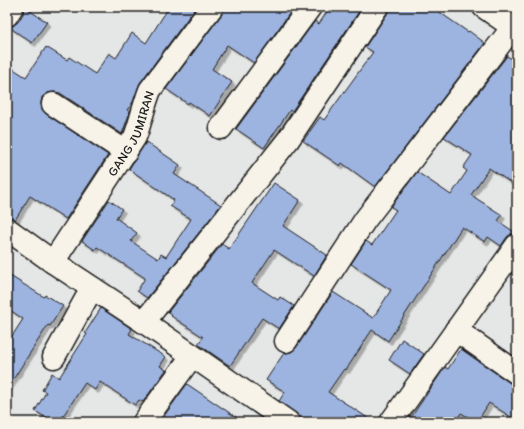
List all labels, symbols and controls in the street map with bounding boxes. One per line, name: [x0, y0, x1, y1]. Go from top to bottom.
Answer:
street label: GANG JUMIRAN: [104, 88, 157, 179]

